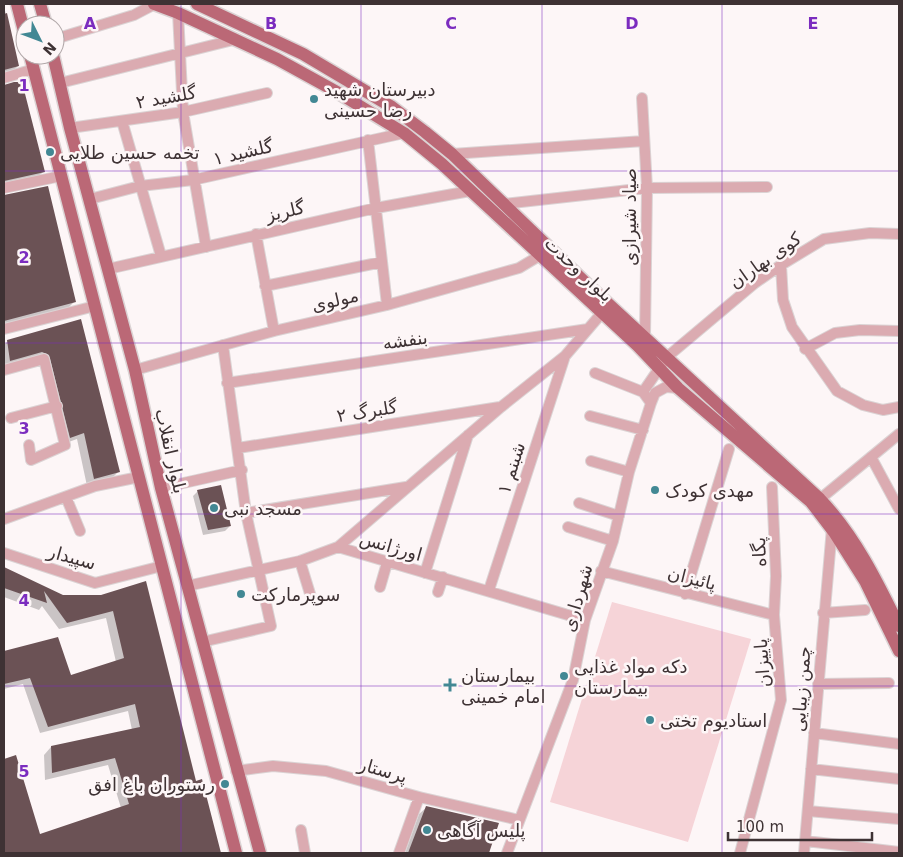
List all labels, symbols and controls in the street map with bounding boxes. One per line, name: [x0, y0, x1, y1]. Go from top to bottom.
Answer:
text: A: [84, 14, 97, 33]
text: B: [265, 14, 277, 33]
text: C: [445, 14, 457, 33]
text: D: [625, 14, 639, 33]
text: E: [808, 14, 818, 33]
north arrow: [15, 15, 65, 65]
text: N: [40, 39, 60, 58]
text: 1: [18, 76, 30, 95]
place label: دبیرستان شهید رضا حسینی: [324, 79, 436, 121]
street label: گلشید ۲: [134, 81, 198, 113]
marker: دبیرستان شهید رضا حسینی: [308, 93, 320, 105]
street label: گلشید ۱: [211, 135, 275, 169]
place label: تخمه حسین طلایی: [60, 142, 200, 164]
marker: تخمه حسین طلایی: [44, 146, 56, 158]
street label: صیاد شیرازی: [619, 168, 641, 266]
street label: گلریز: [262, 196, 307, 227]
street label: کوی بهاران: [725, 227, 806, 293]
street label: بلوار وحدت: [540, 232, 618, 307]
text: 2: [18, 248, 30, 267]
street label: مولوی: [309, 284, 361, 317]
street label: بنفشه: [381, 326, 429, 354]
street label: گلبرگ ۲: [335, 396, 400, 427]
street label: بلوار انقلاب: [150, 407, 191, 496]
text: 3: [18, 419, 30, 438]
street label: شبنم ۱: [493, 439, 530, 497]
place label: مهدی کودک: [665, 480, 754, 502]
marker: مهدی کودک: [649, 484, 661, 496]
place label: مسجد نبی: [224, 498, 302, 519]
marker: مسجد نبی: [208, 502, 220, 514]
street label: اورژانس: [357, 527, 425, 566]
street label: پگاه: [748, 537, 771, 567]
street label: سپیدار: [44, 540, 98, 575]
street label: شهرداری: [557, 562, 598, 634]
street label: پائیزان: [665, 562, 718, 595]
place label: سوپرمارکت: [251, 584, 340, 606]
marker: سوپرمارکت: [235, 588, 247, 600]
text: 4: [18, 591, 30, 610]
street label: پاییزان: [750, 638, 775, 688]
street label: چمن زیبایی: [788, 646, 815, 732]
place label: دکه مواد غذایی بیمارستان: [574, 656, 688, 698]
place label: بیمارستان امام خمینی: [461, 665, 545, 707]
marker: دکه مواد غذایی بیمارستان: [558, 670, 570, 682]
marker: بیمارستان امام خمینی: [443, 678, 457, 692]
place label: استادیوم تختی: [660, 710, 767, 732]
marker: استادیوم تختی: [644, 714, 656, 726]
street label: پرستار: [355, 753, 410, 788]
text: 5: [18, 762, 30, 781]
place label: رستوران باغ افق: [88, 774, 215, 796]
marker: رستوران باغ افق: [219, 778, 231, 790]
scale bar: [728, 810, 872, 842]
text: 100 m: [736, 818, 784, 836]
place label: پلیس آگاهی: [437, 819, 526, 842]
marker: پلیس آگاهی: [421, 824, 433, 836]

